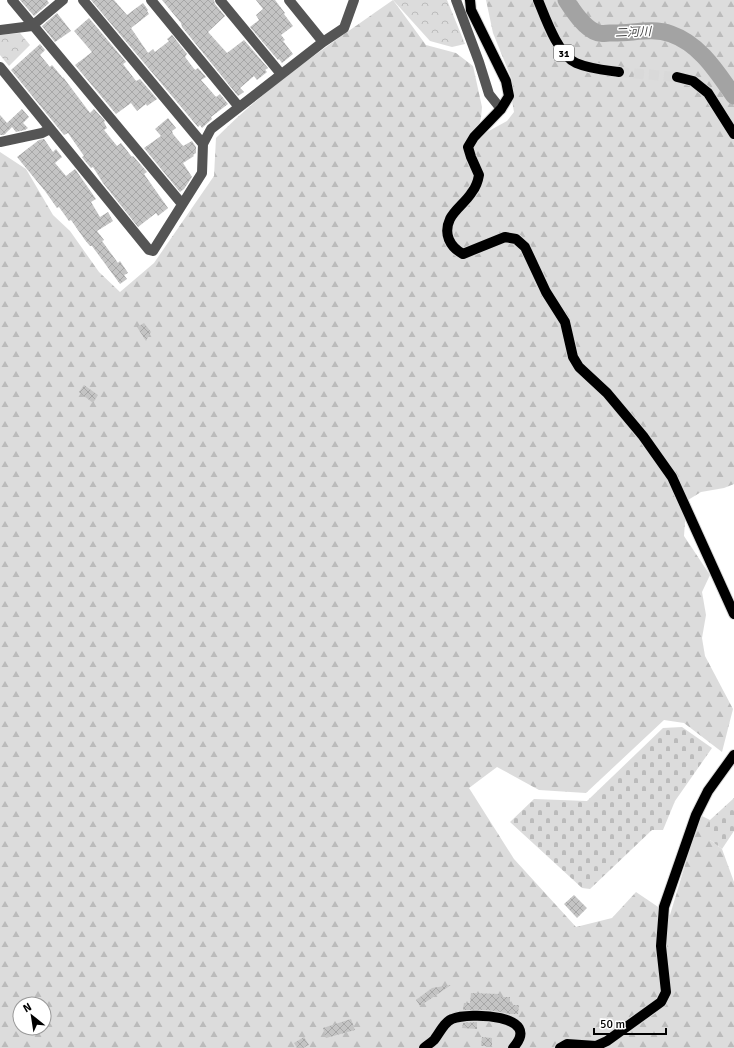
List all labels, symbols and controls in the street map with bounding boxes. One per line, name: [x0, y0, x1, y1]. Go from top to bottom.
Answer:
water label: 二河川: [615, 24, 653, 41]
road number: 31: [554, 45, 574, 61]
north arrow: [12, 996, 52, 1036]
text: N: [21, 1000, 34, 1015]
scale bar: [594, 1010, 666, 1036]
text: 50 m: [600, 1017, 625, 1032]

